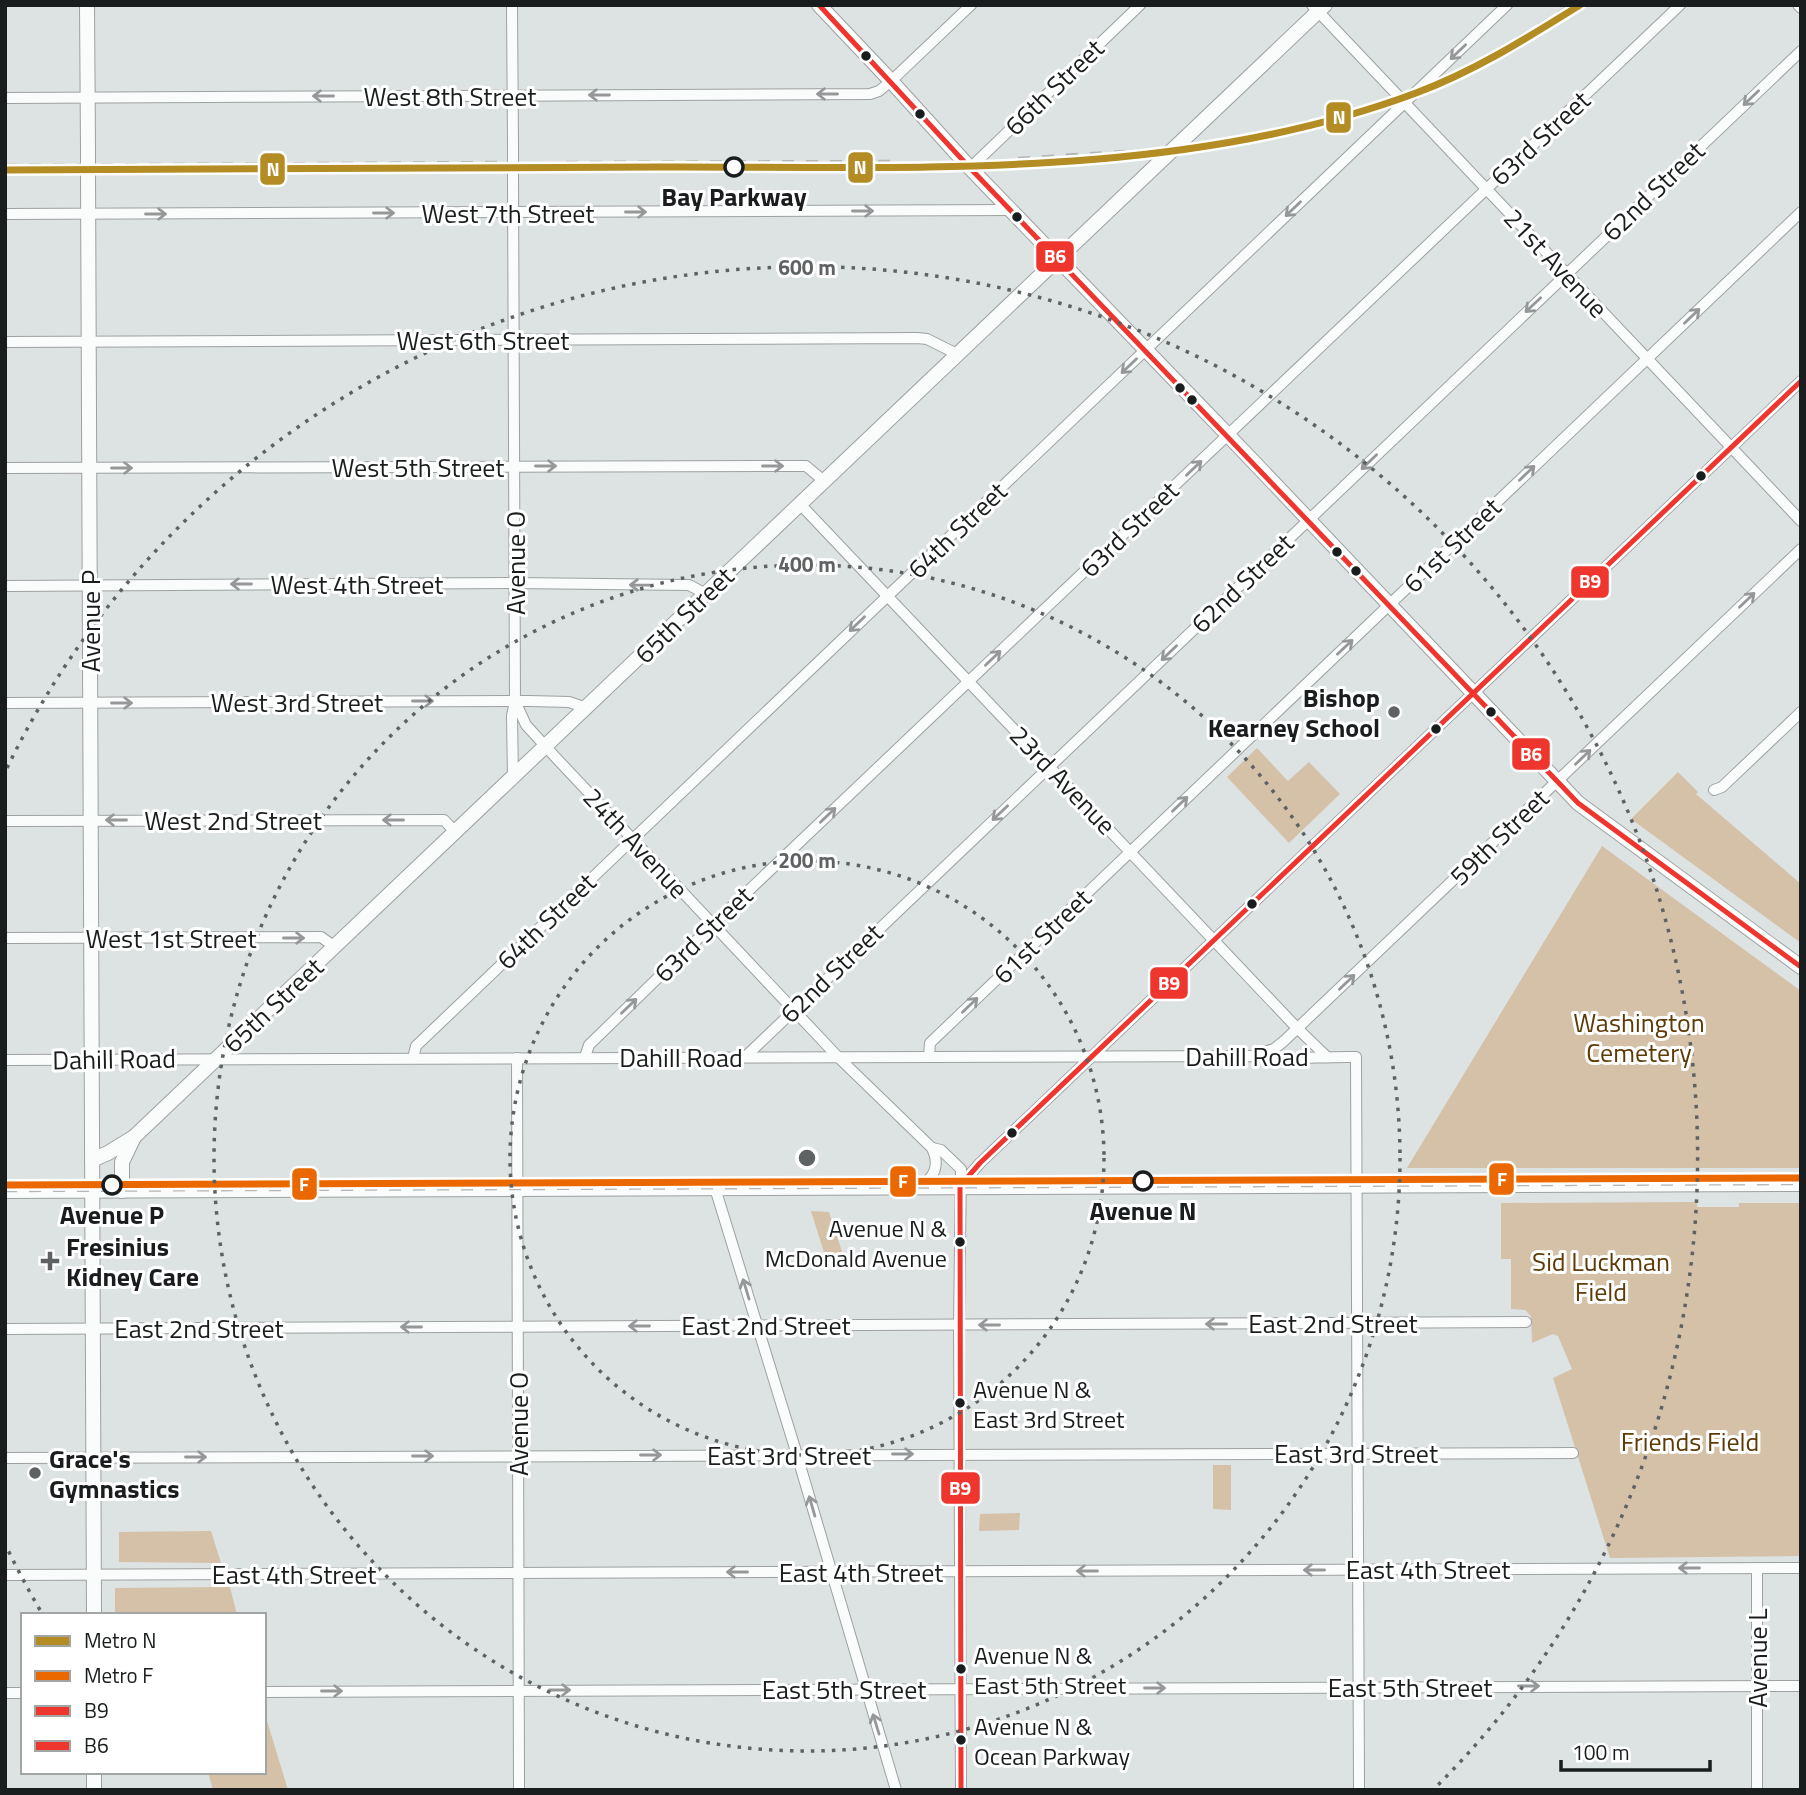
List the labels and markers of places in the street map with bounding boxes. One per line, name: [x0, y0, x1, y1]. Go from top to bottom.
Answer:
unlabelled marker: [859, 49, 873, 63]
unlabelled marker: [913, 107, 927, 121]
marker: Bay Parkway: [724, 157, 744, 177]
place label: Bay Parkway: [661, 177, 807, 216]
unlabelled marker: [1010, 210, 1024, 224]
unlabelled marker: [1173, 381, 1187, 395]
unlabelled marker: [1185, 393, 1199, 407]
unlabelled marker: [1694, 469, 1708, 483]
unlabelled marker: [1330, 545, 1344, 559]
unlabelled marker: [1349, 564, 1363, 578]
place label: Bishop Kearney School: [1208, 678, 1380, 747]
marker: Bishop Kearney School: [1386, 704, 1402, 720]
unlabelled marker: [1484, 705, 1498, 719]
unlabelled marker: [1429, 722, 1443, 736]
unlabelled marker: [1245, 897, 1259, 911]
unlabelled marker: [1005, 1126, 1019, 1140]
centre of rings: [795, 1146, 819, 1170]
marker: Avenue N: [1133, 1171, 1153, 1191]
marker: Avenue P: [102, 1175, 122, 1195]
place label: Avenue N: [1089, 1191, 1197, 1230]
place label: Avenue P: [60, 1195, 164, 1234]
place label: Avenue N & McDonald Avenue: [765, 1210, 947, 1276]
place label: Fresinius Kidney Care: [66, 1227, 199, 1296]
marker: Avenue N & McDonald Avenue: [953, 1235, 967, 1249]
marker: Fresinius Kidney Care: [40, 1251, 60, 1271]
place label: Avenue N & East 3rd Street: [973, 1371, 1125, 1437]
marker: Avenue N & East 3rd Street: [953, 1396, 967, 1410]
place label: Grace's Gymnastics: [49, 1439, 180, 1508]
marker: Grace's Gymnastics: [27, 1465, 43, 1481]
place label: Avenue N & East 5th Street: [974, 1637, 1127, 1703]
marker: Avenue N & East 5th Street: [954, 1662, 968, 1676]
place label: Avenue N & Ocean Parkway: [974, 1708, 1130, 1774]
marker: Avenue N & Ocean Parkway: [954, 1733, 968, 1747]

